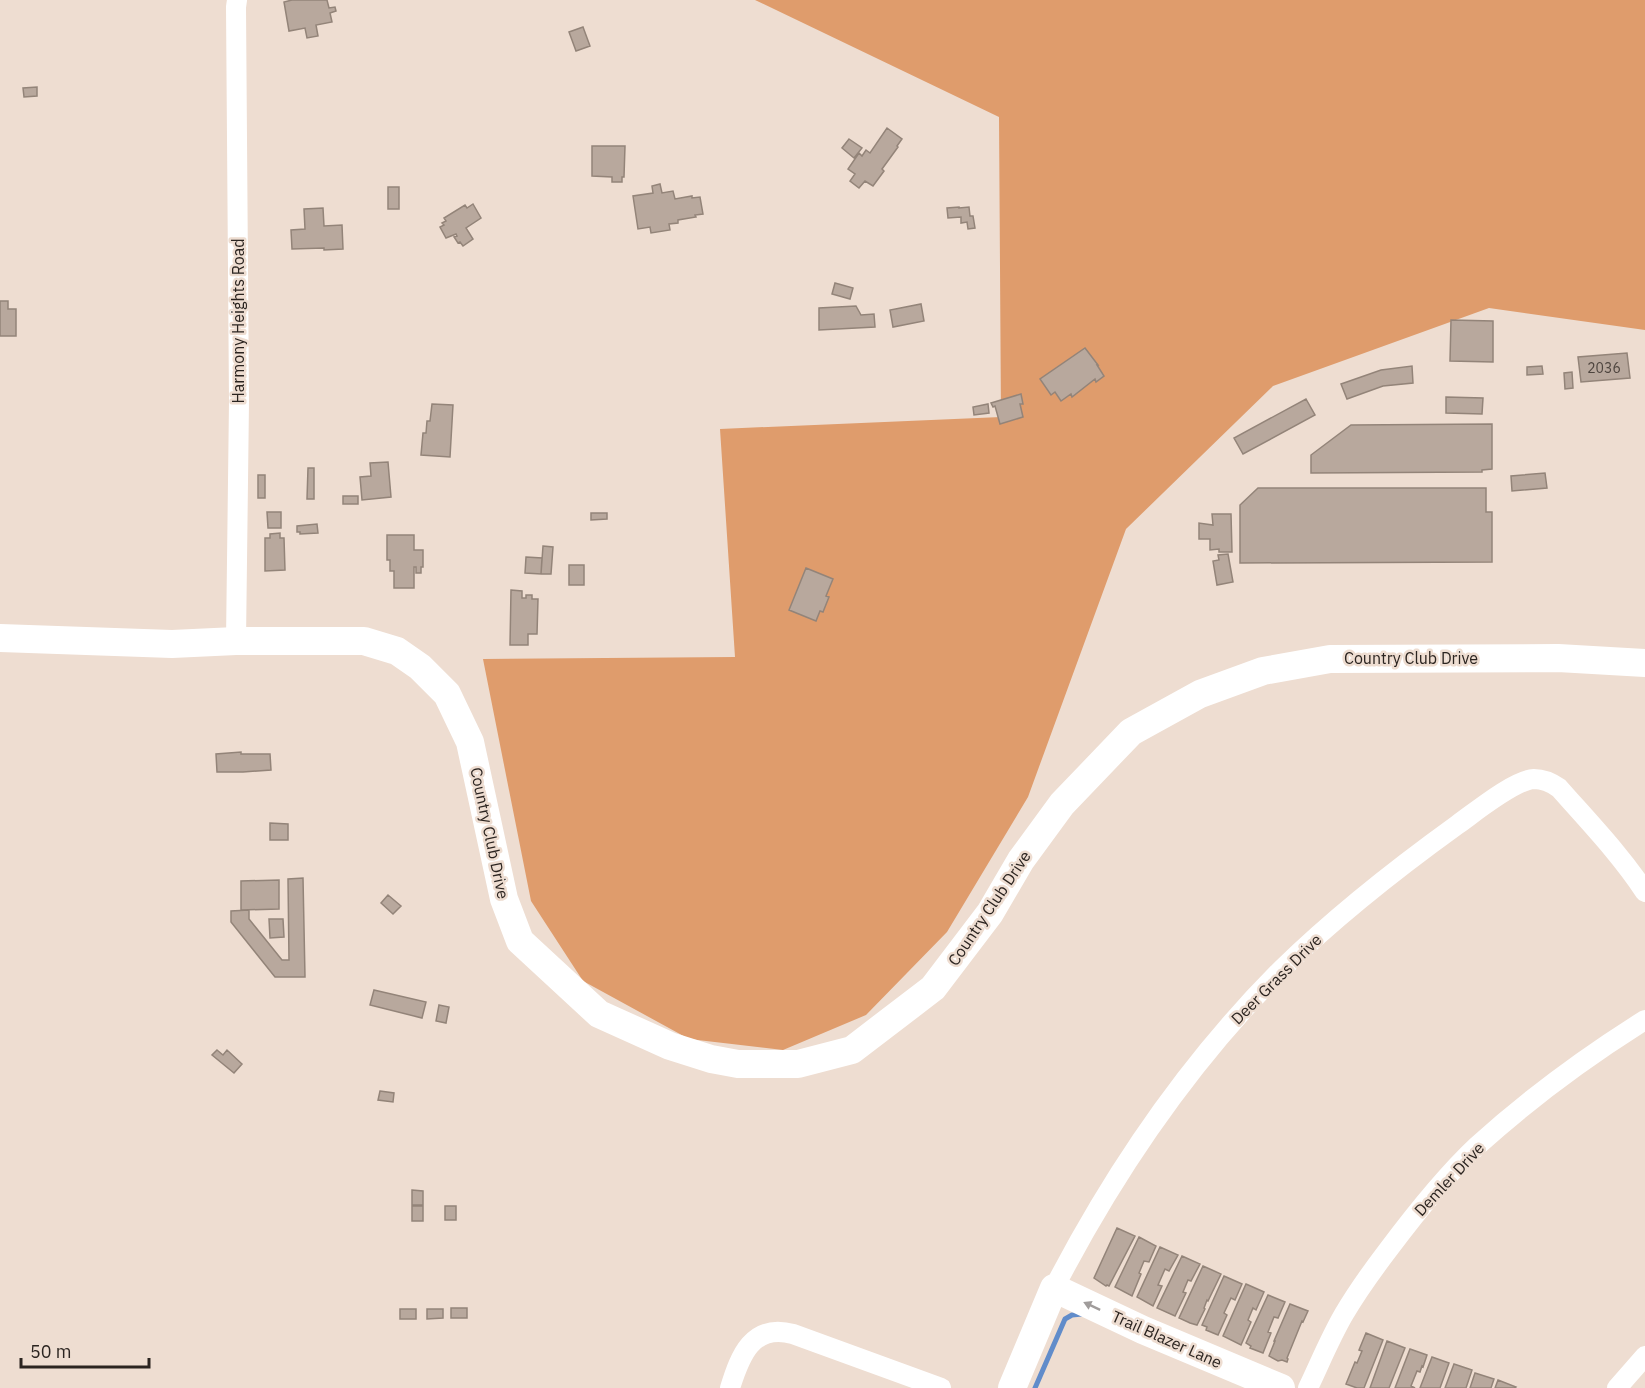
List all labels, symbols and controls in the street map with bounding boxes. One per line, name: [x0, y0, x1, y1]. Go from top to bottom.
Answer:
street label: Harmony Heights Road: [228, 239, 248, 403]
house number: 2036: [1587, 359, 1621, 377]
street label: Country Club Drive: [1344, 648, 1478, 668]
street label: Country Club Drive: [466, 765, 514, 901]
street label: Country Club Drive: [943, 847, 1035, 969]
street label: Deer Grass Drive: [1227, 929, 1326, 1028]
street label: Demler Drive: [1410, 1138, 1488, 1220]
one-way arrow: [1084, 1302, 1101, 1311]
street label: Trail Blazer Lane: [1109, 1306, 1225, 1372]
scale bar: [21, 1331, 148, 1369]
text: 50 m: [30, 1340, 72, 1363]

